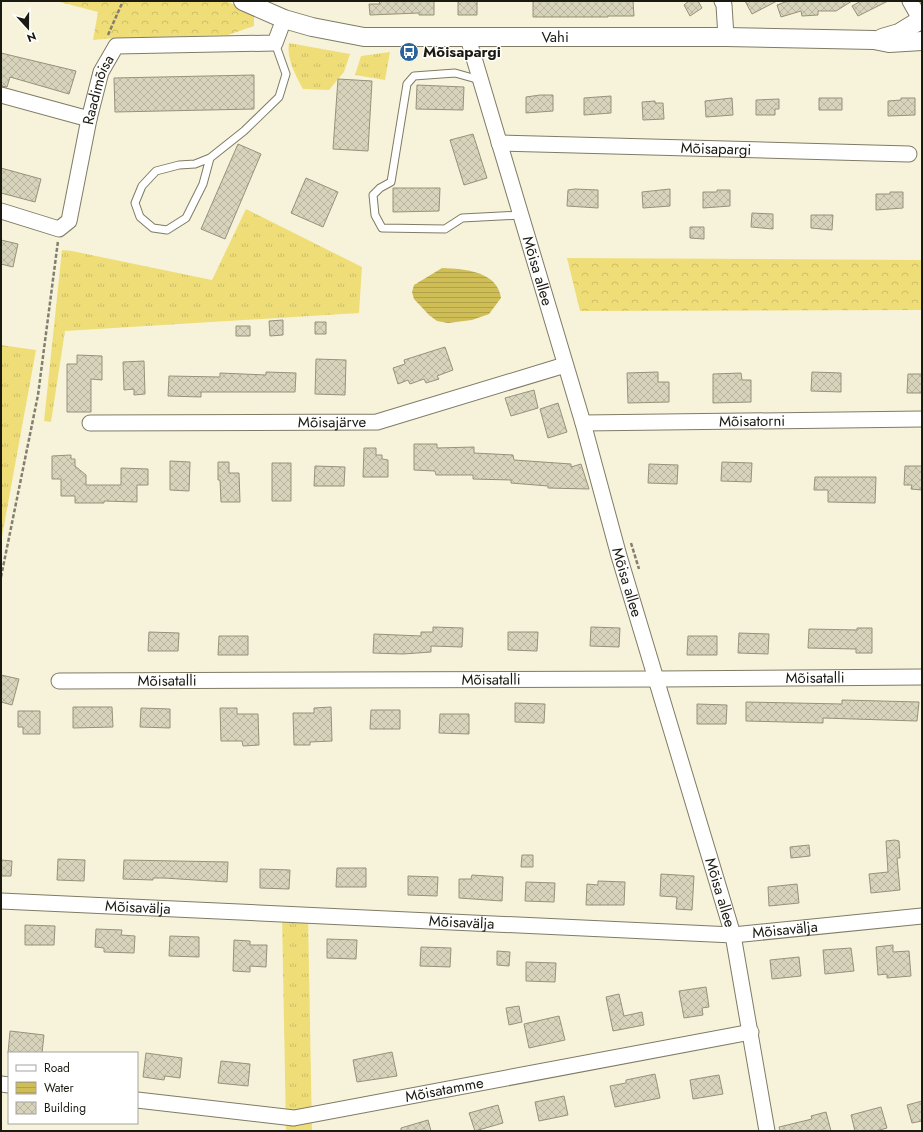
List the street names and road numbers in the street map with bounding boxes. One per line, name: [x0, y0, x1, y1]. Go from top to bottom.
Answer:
street label: Vahi: [541, 26, 569, 48]
street label: Raadimõisa: [77, 51, 120, 127]
street label: Mõisapargi: [680, 137, 752, 161]
street label: Mõisa allee: [517, 233, 558, 309]
street label: Mõisatorni: [719, 410, 785, 432]
street label: Mõisajärve: [298, 411, 366, 433]
street label: Mõisa allee: [606, 545, 648, 620]
street label: Mõisatalli: [785, 667, 845, 689]
street label: Mõisatalli: [461, 668, 521, 691]
street label: Mõisatalli: [137, 670, 197, 692]
street label: Mõisa allee: [699, 855, 741, 930]
street label: Mõisavälja: [104, 895, 171, 920]
street label: Mõisavälja: [428, 910, 495, 935]
street label: Mõisavälja: [751, 916, 819, 944]
street label: Mõisatamme: [403, 1071, 486, 1108]

